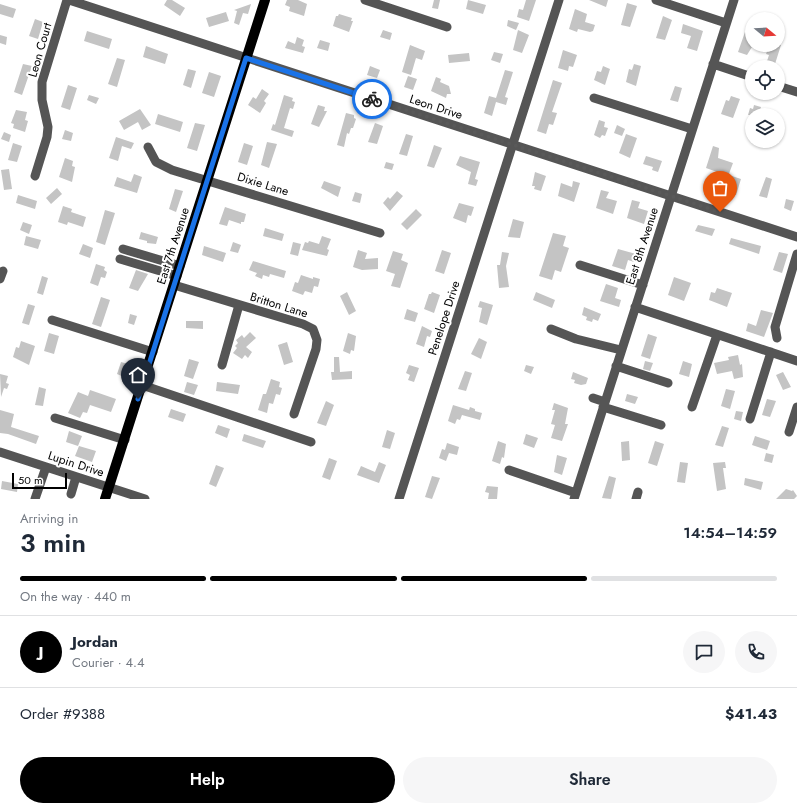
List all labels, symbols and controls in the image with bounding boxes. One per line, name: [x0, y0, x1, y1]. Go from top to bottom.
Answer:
north arrow: [745, 12, 785, 52]
map controls: [745, 12, 785, 148]
street label: Leon Court: [24, 20, 56, 79]
button: locate: [745, 60, 785, 100]
courier: [352, 79, 392, 119]
icon: bike: [361, 88, 383, 110]
street label: Leon Drive: [407, 90, 465, 124]
button: layers: [745, 108, 785, 148]
street label: Dixie Lane: [235, 168, 291, 200]
pin: [703, 171, 737, 212]
icon: bag: [709, 177, 731, 199]
street label: East 7th Avenue: [152, 205, 194, 287]
street label: East 8th Avenue: [621, 205, 663, 287]
street label: Penelope Drive: [423, 278, 465, 358]
street label: Britton Lane: [248, 288, 310, 322]
pin: [121, 358, 155, 399]
icon: home: [127, 364, 149, 386]
street label: Lupin Drive: [46, 446, 106, 482]
scale bar: [12, 471, 67, 490]
text: 50 m: [18, 472, 43, 488]
text: Arriving in: [20, 509, 78, 528]
text: 14:54–14:59: [683, 522, 777, 544]
text: 3 min: [20, 524, 86, 562]
text: On the way · 440 m: [20, 587, 131, 606]
text: Jordan: [72, 631, 118, 653]
button: chat: [683, 631, 725, 673]
button: phone: [735, 631, 777, 673]
text: J: [39, 641, 43, 663]
text: Courier · 4.4: [72, 653, 145, 672]
text: Order #9388: [20, 703, 105, 725]
text: $41.43: [725, 703, 777, 725]
button: Help: [20, 757, 395, 803]
button: Share: [403, 757, 777, 803]

